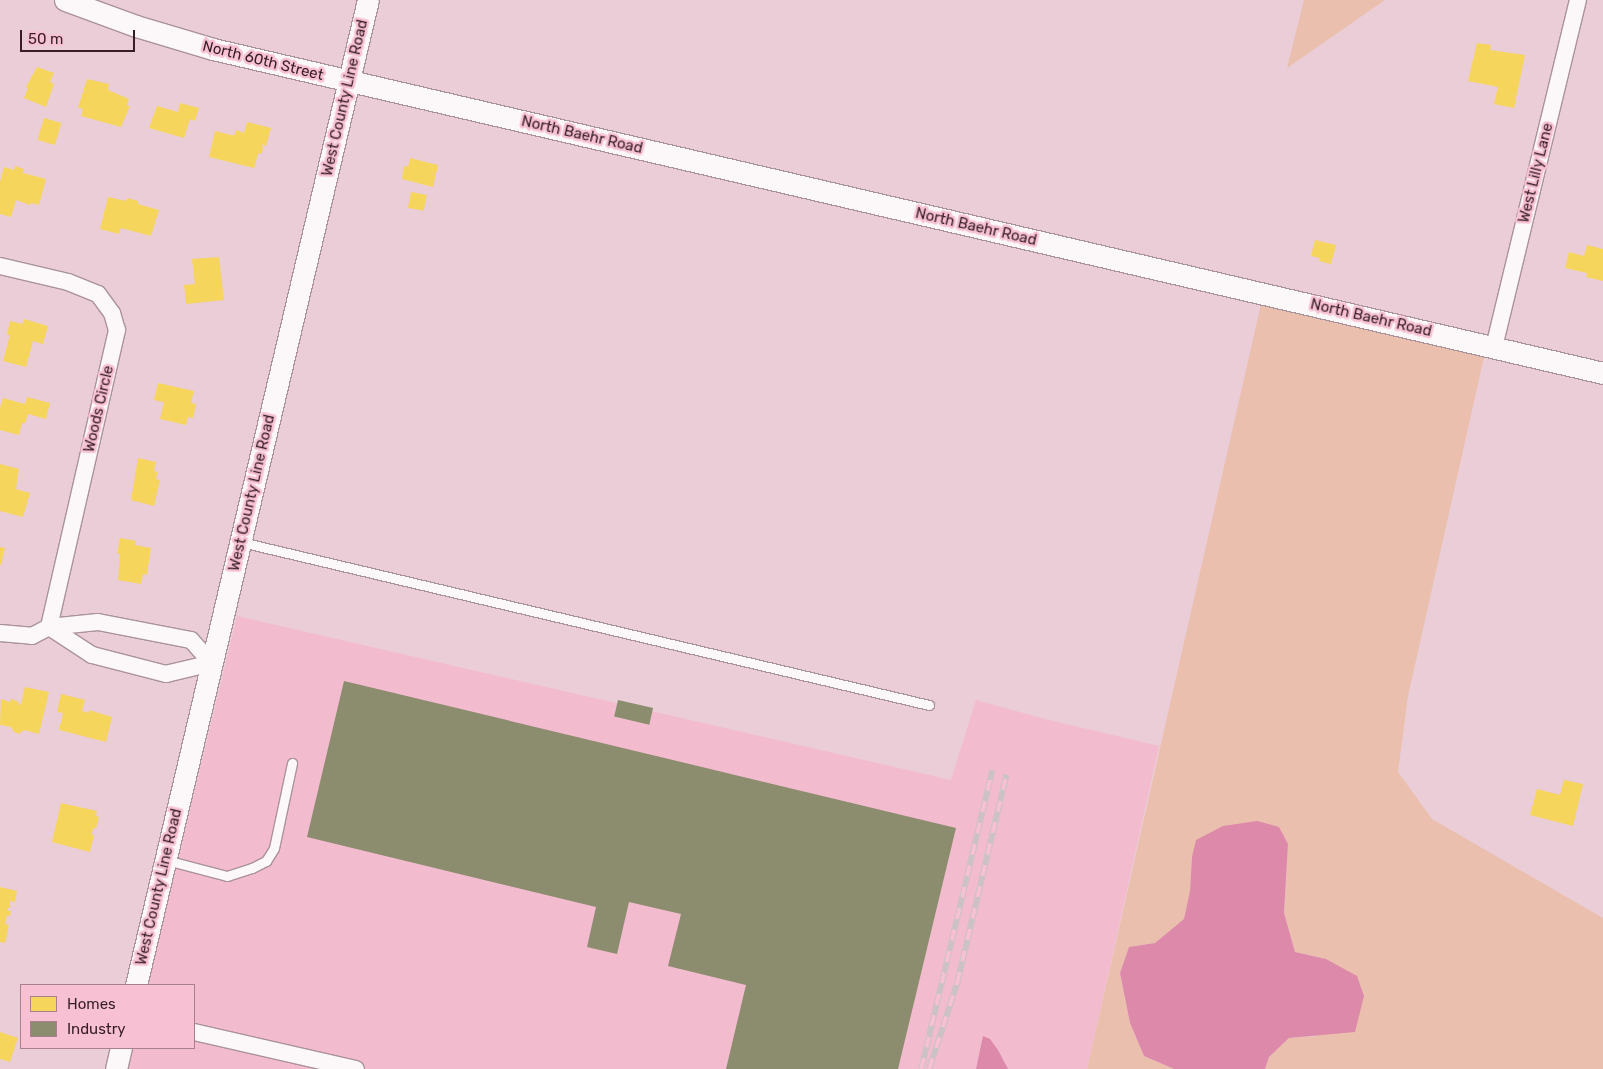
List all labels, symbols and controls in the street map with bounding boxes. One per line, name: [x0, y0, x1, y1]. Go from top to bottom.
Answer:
street label: West County Line Road: [318, 18, 372, 178]
scale bar: [22, 20, 138, 52]
text: 50 m: [28, 30, 63, 48]
street label: North 60th Street: [201, 37, 325, 85]
street label: North Baehr Road: [519, 112, 645, 158]
street label: West Lilly Lane: [1515, 121, 1557, 225]
street label: North Baehr Road: [913, 204, 1039, 250]
street label: North Baehr Road: [1308, 295, 1434, 341]
street label: Woods Circle: [80, 364, 118, 454]
street label: West County Line Road: [225, 413, 279, 573]
street label: West County Line Road: [132, 807, 186, 967]
legend: [20, 984, 195, 1049]
text: Homes: [67, 995, 116, 1013]
text: Industry: [67, 1020, 126, 1038]

